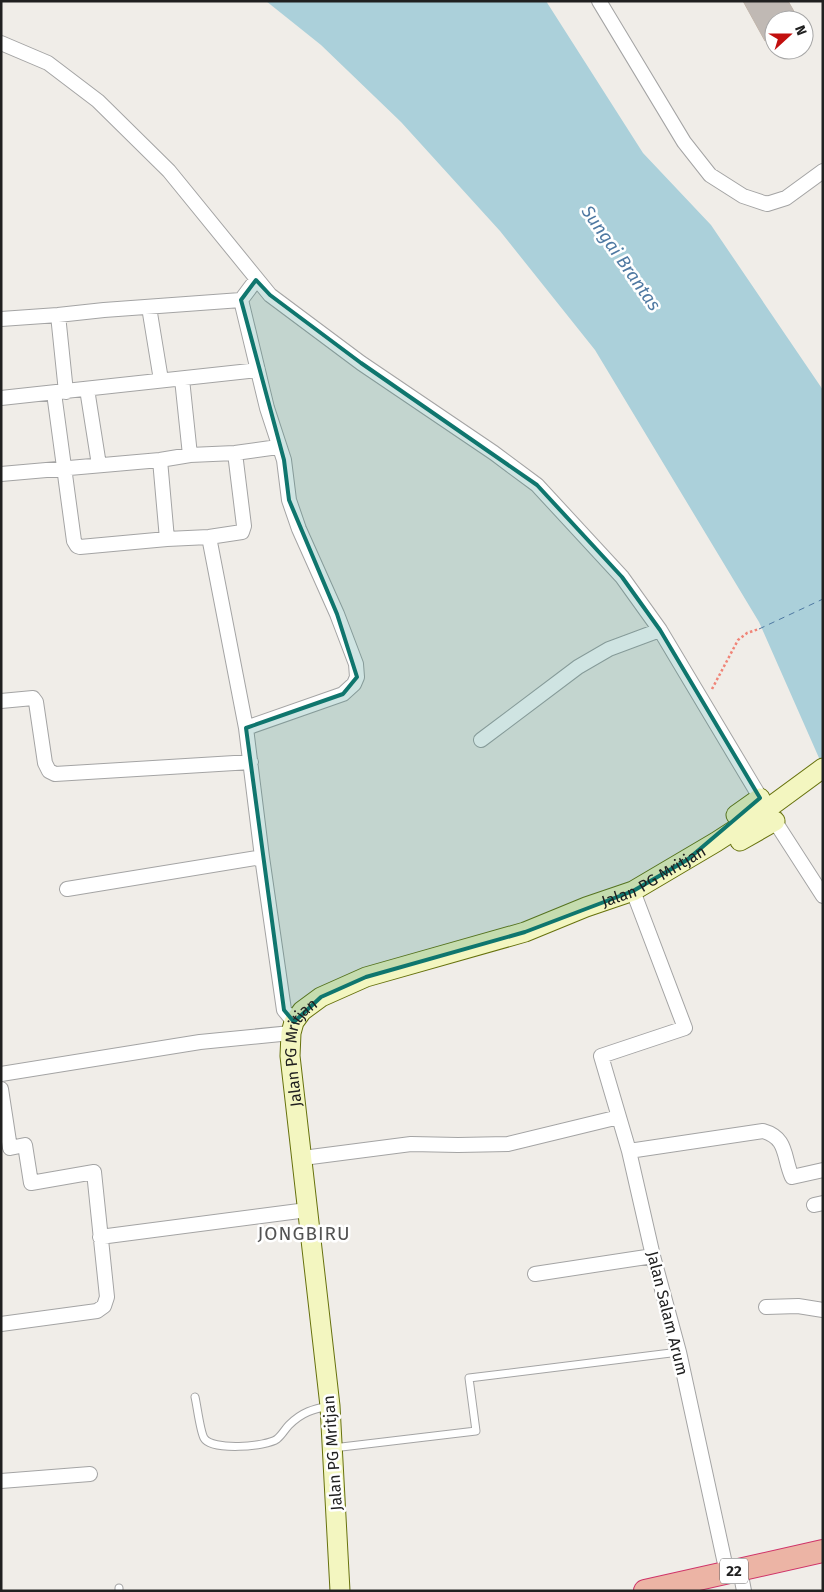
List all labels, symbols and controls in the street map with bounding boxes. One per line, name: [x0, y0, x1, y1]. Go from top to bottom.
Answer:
north arrow: [764, 10, 814, 60]
text: N: [791, 23, 810, 38]
water label: Sungai Brantas: [576, 200, 665, 315]
street label: Jalan PG Mritjan: [599, 841, 709, 911]
street label: Jalan PG Mritjan: [281, 994, 321, 1108]
district label: JONGBIRU: [257, 1222, 351, 1245]
street label: Jalan Salam Arum: [643, 1249, 692, 1377]
street label: Jalan PG Mritjan: [319, 1395, 346, 1511]
road number: 22: [720, 1558, 748, 1584]

